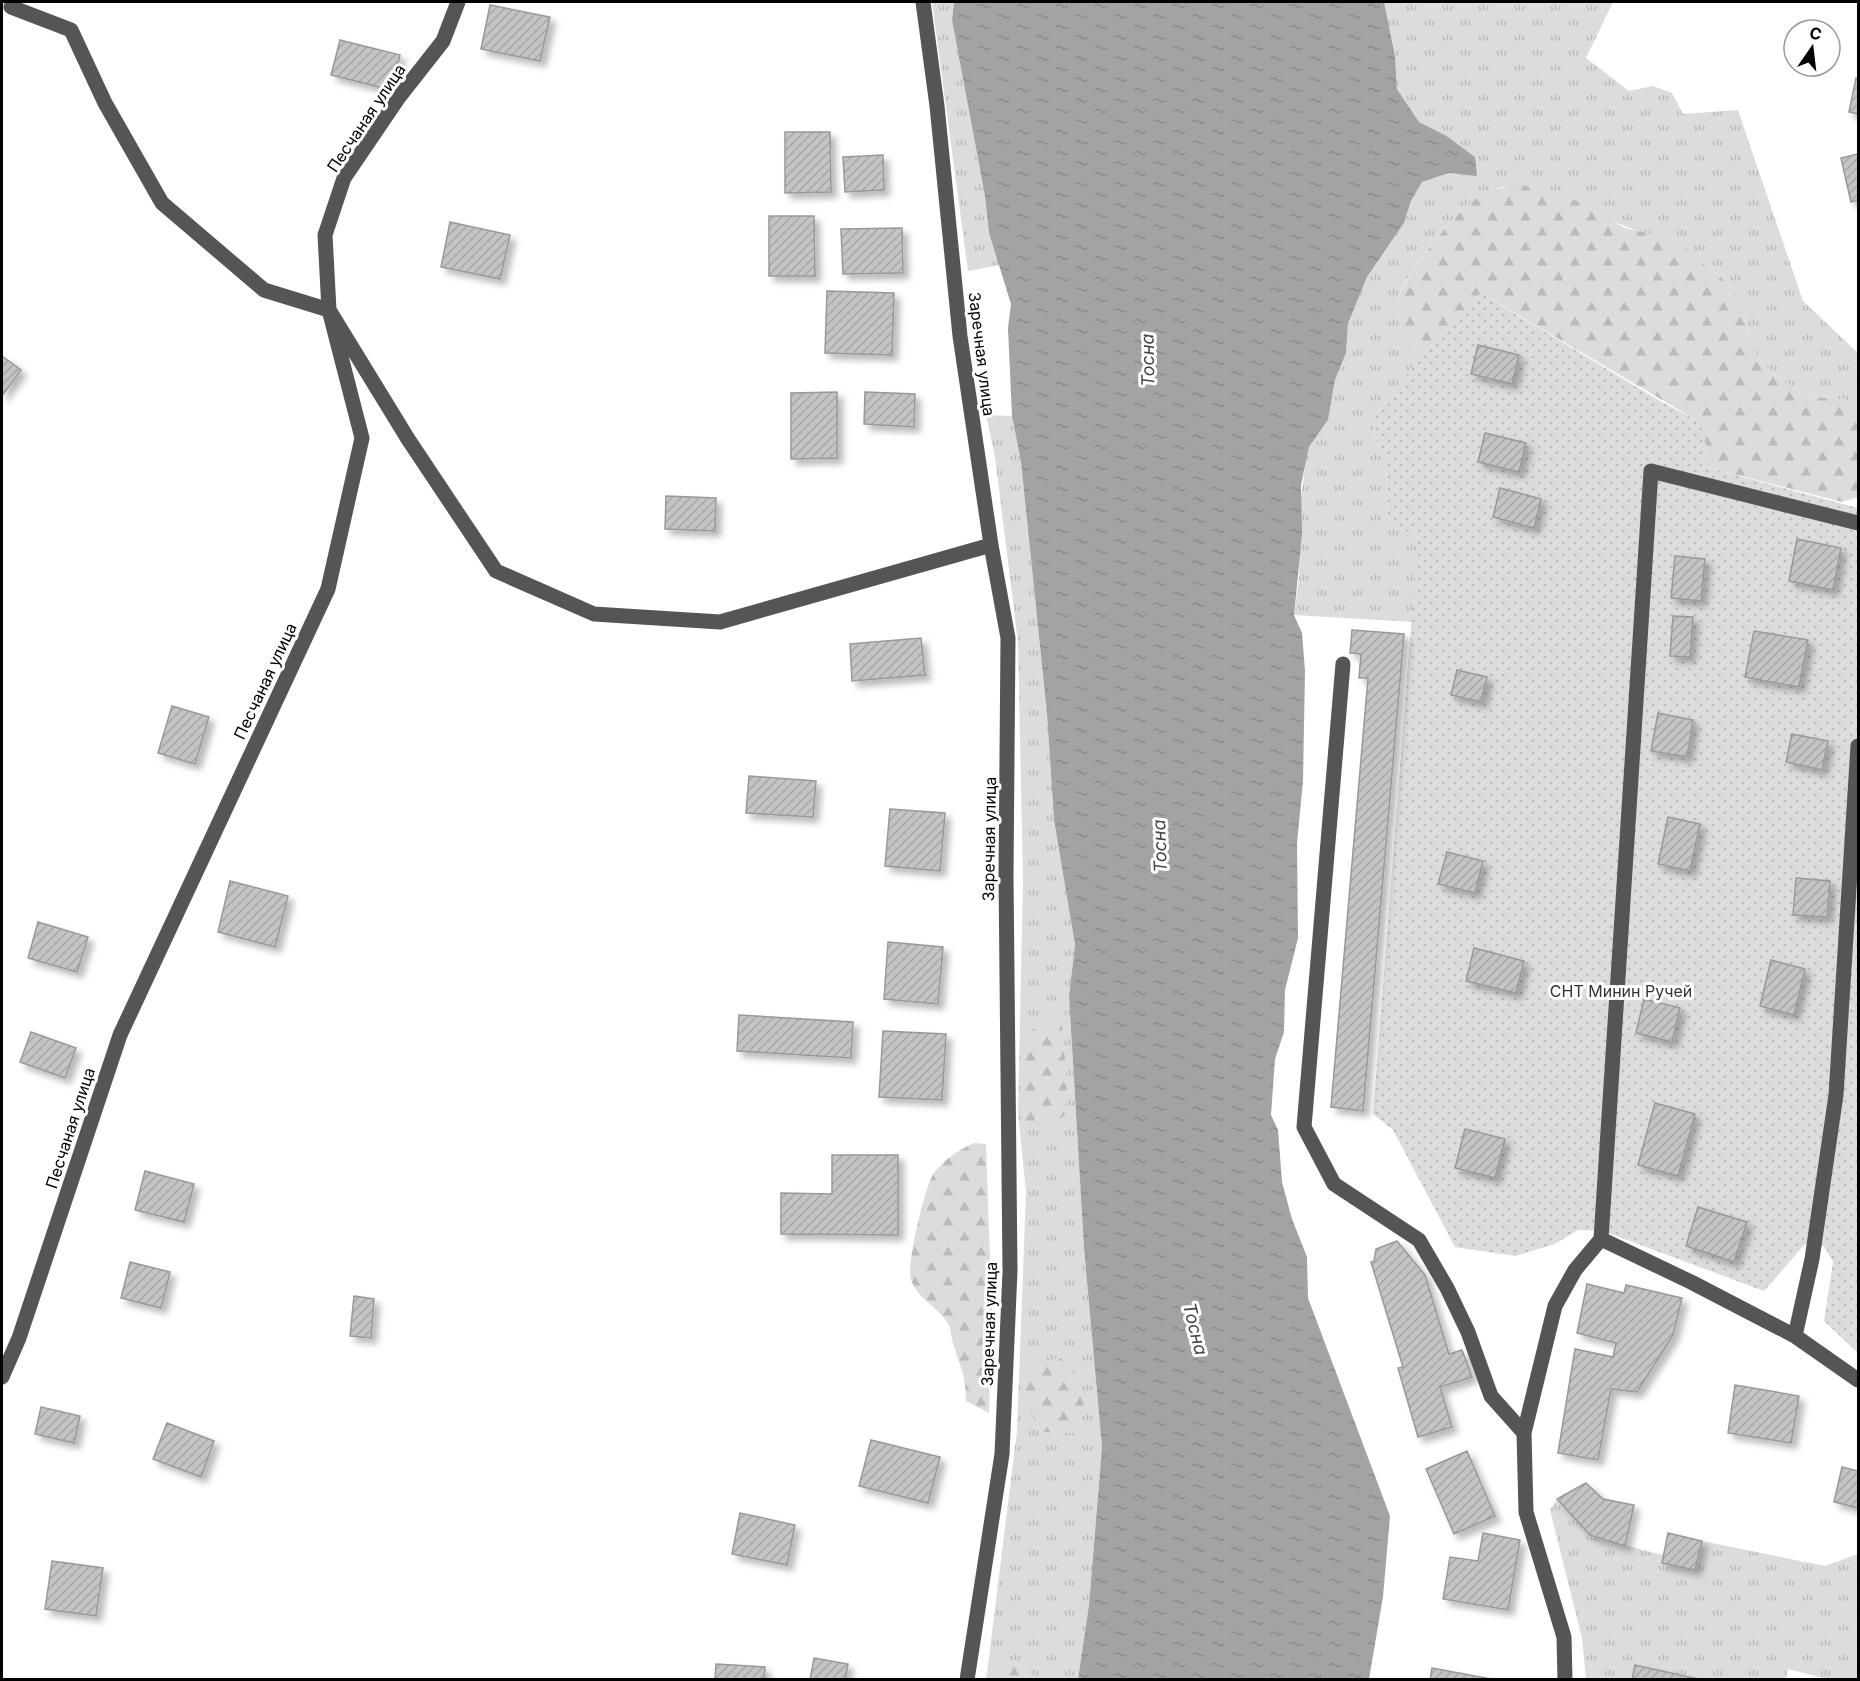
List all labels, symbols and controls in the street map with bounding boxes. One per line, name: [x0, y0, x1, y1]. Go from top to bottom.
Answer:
north arrow: [1782, 18, 1842, 78]
text: С: [1807, 22, 1824, 45]
street label: Песчаная улица: [322, 60, 410, 176]
street label: Заречная улица: [964, 291, 1000, 417]
water label: Тосна: [1137, 333, 1158, 387]
street label: Песчаная улица: [229, 620, 301, 742]
street label: Заречная улица: [978, 776, 1000, 902]
water label: Тосна: [1148, 819, 1171, 873]
park label: СНТ Минин Ручей: [1550, 981, 1692, 1001]
street label: Песчаная улица: [41, 1065, 99, 1191]
street label: Заречная улица: [977, 1261, 1001, 1387]
water label: Тосна: [1179, 1301, 1212, 1357]

